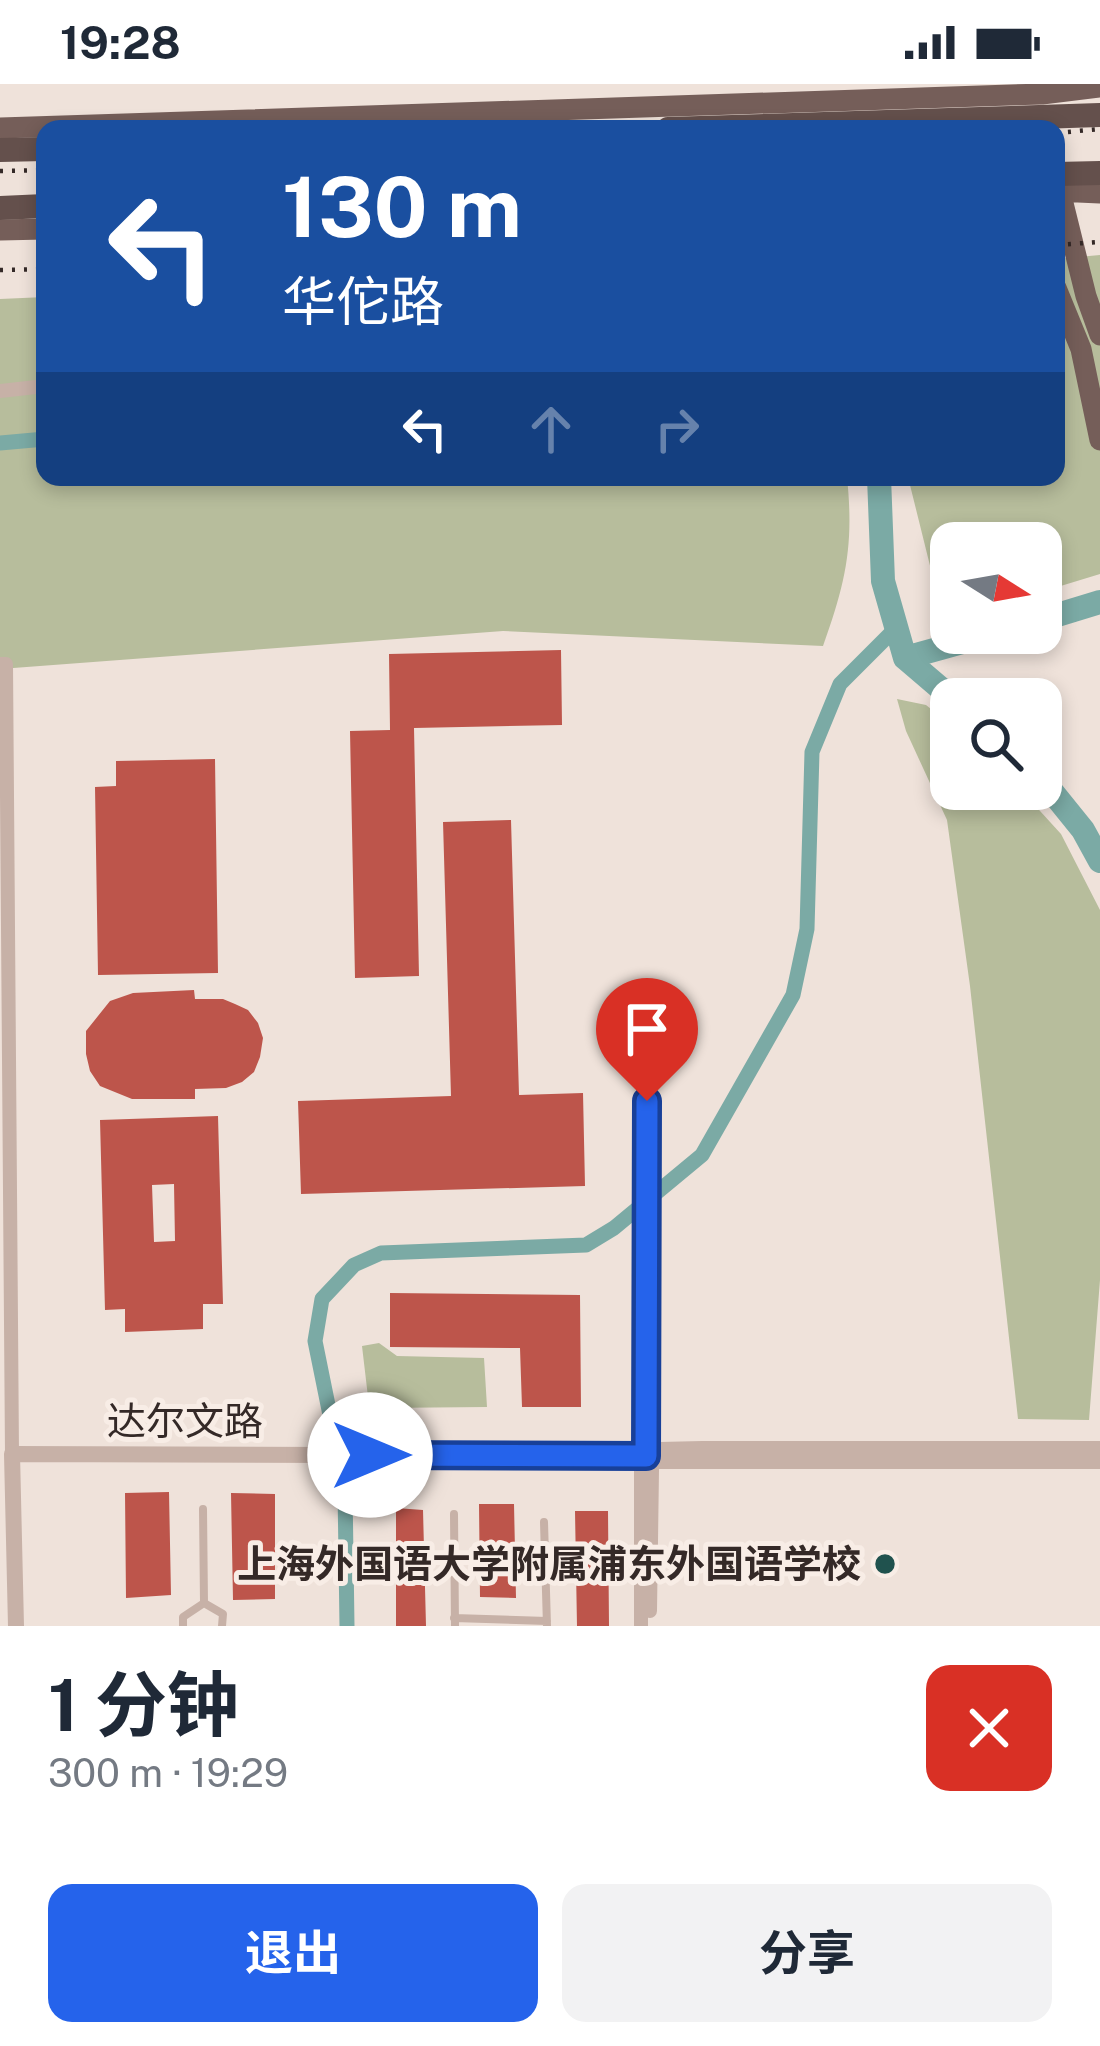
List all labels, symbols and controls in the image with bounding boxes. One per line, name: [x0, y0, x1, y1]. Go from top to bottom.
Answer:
text: 19:28: [60, 16, 181, 69]
text: 130 m: [282, 157, 522, 256]
icon: left: [84, 168, 240, 324]
text: 华佗路: [282, 270, 444, 333]
icon: left: [392, 396, 458, 462]
icon: ahead: [518, 396, 584, 462]
icon: right: [644, 396, 710, 462]
north arrow: [930, 522, 1062, 654]
map controls: [930, 522, 1062, 810]
button: search: [930, 678, 1062, 810]
pin: [596, 978, 698, 1101]
icon: arrive: [614, 996, 680, 1062]
position arrow: [307, 1392, 433, 1518]
street label: 达尔文路: [107, 1398, 263, 1444]
place label: 上海外国语大学附属浦东外国语学校: [237, 1541, 861, 1587]
marker: 上海外国语大学附属浦东外国语学校: [872, 1551, 898, 1577]
text: 1 分钟: [48, 1663, 239, 1747]
button: close: [926, 1665, 1052, 1791]
text: 300 m · 19:29: [48, 1750, 288, 1796]
button: 退出: [48, 1884, 538, 2022]
button: 分享: [562, 1884, 1052, 2022]

